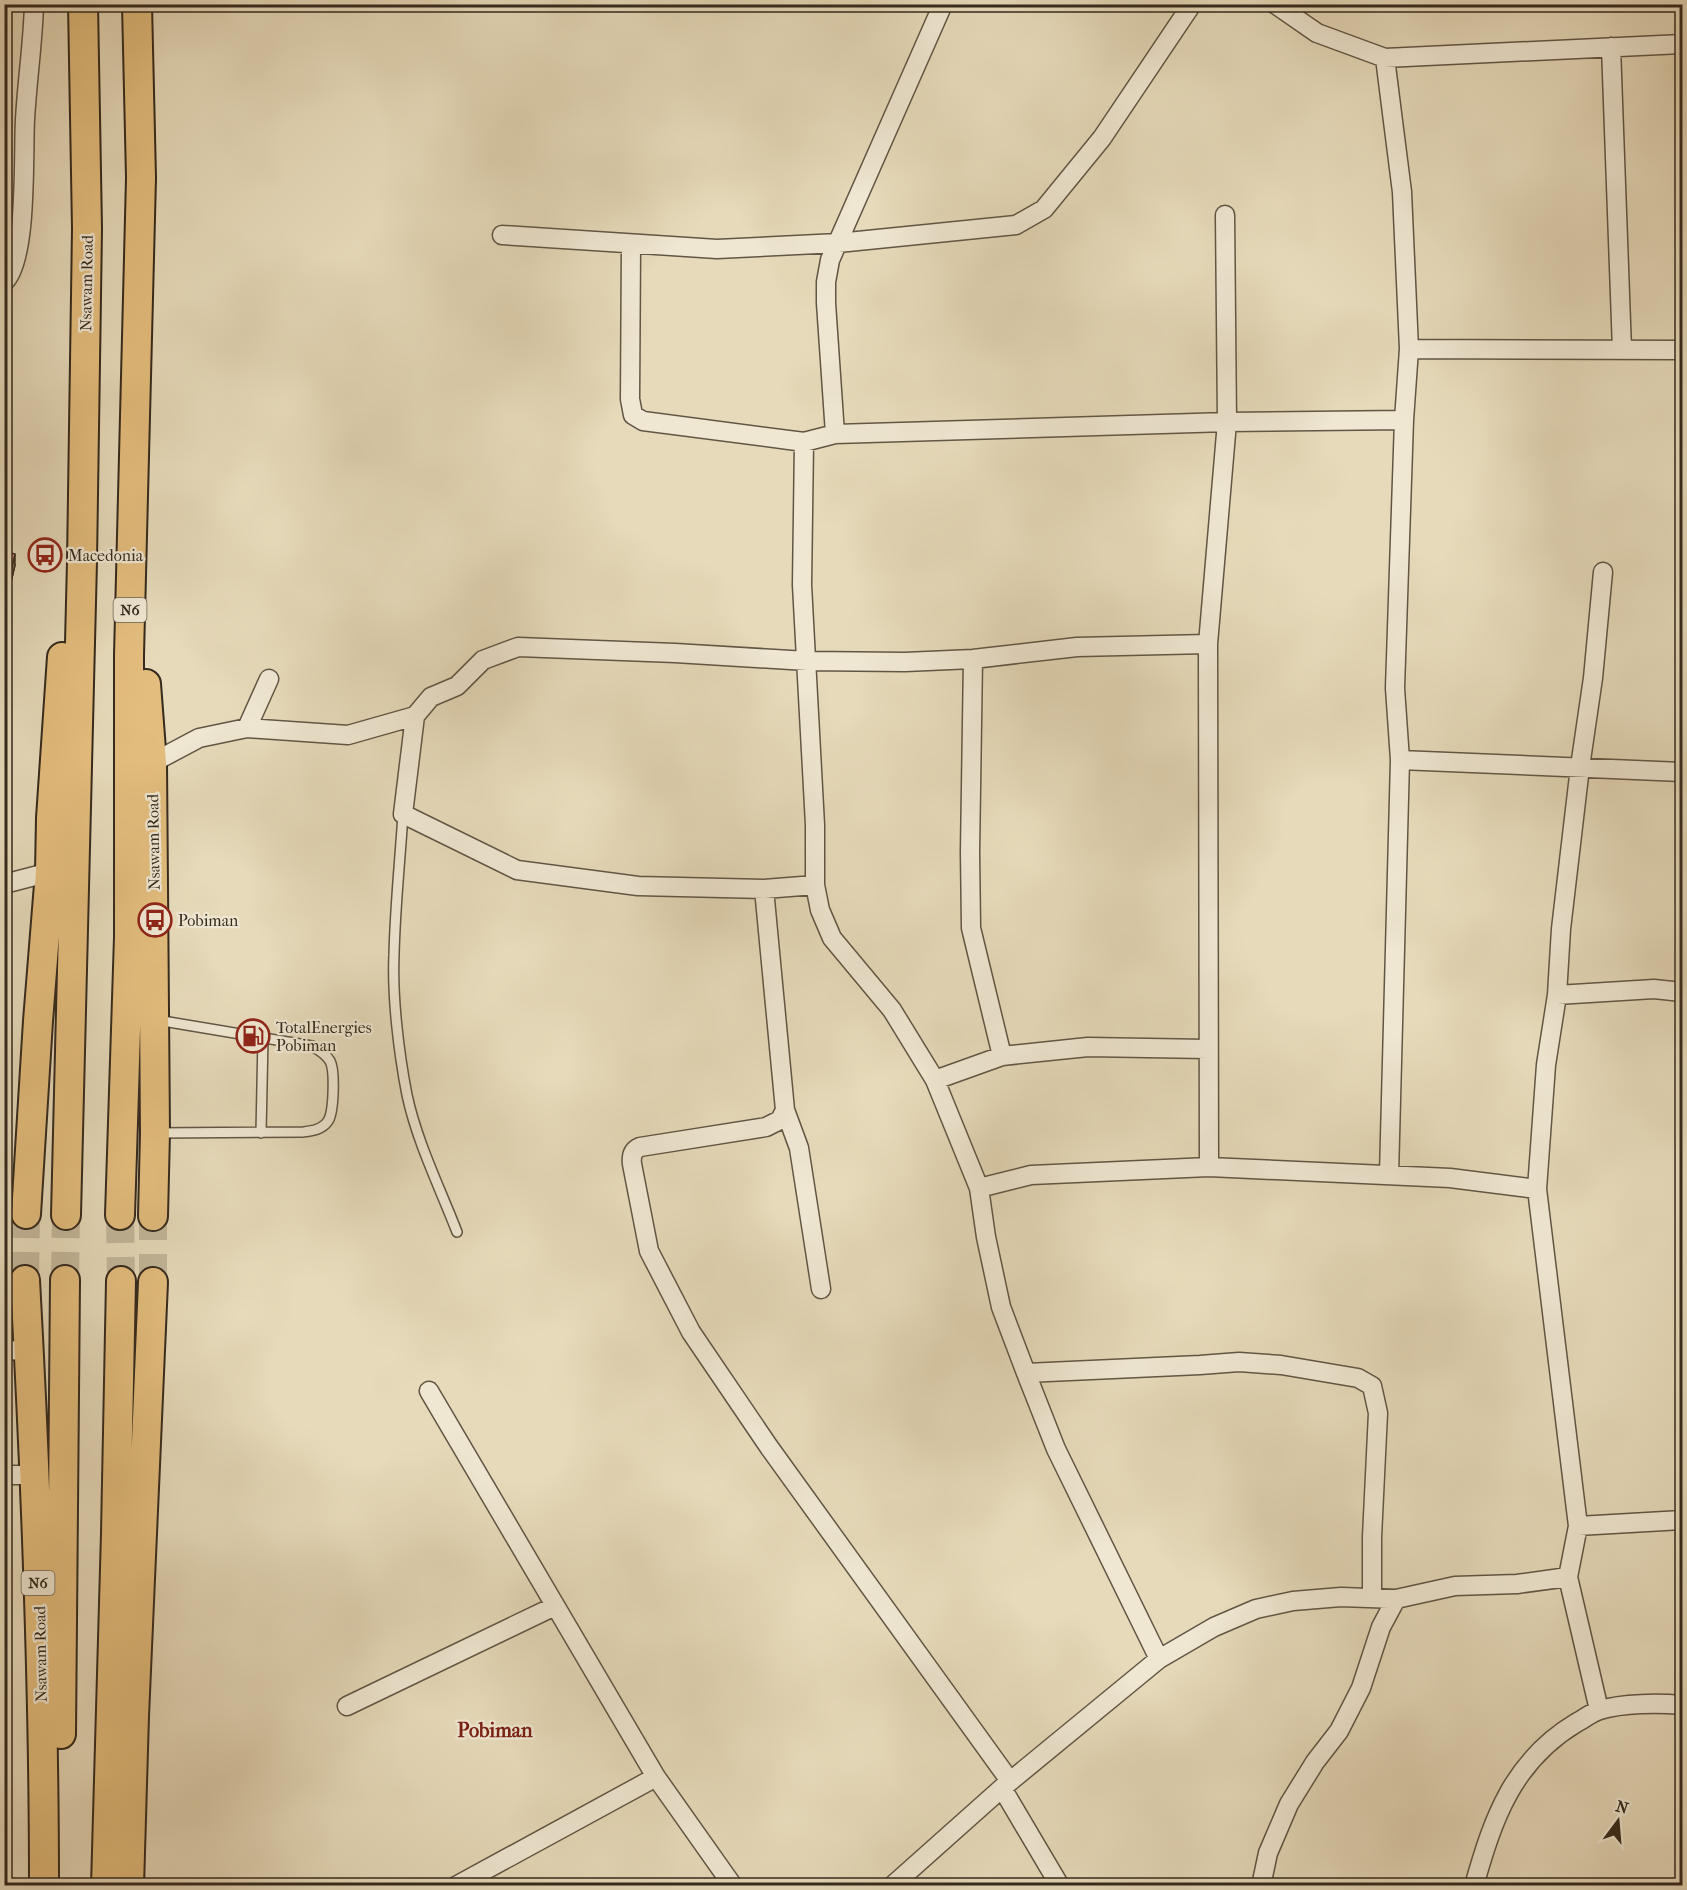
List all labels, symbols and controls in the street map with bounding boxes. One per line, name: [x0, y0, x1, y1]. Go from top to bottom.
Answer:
street label: Nsawam Road: [76, 234, 97, 331]
bus stop icon: Macedonia: [27, 537, 63, 573]
place label: Macedonia: [68, 546, 144, 565]
road number: N6: [114, 598, 146, 622]
street label: Nsawam Road: [143, 793, 164, 890]
bus stop icon: Pobiman: [137, 902, 173, 938]
place label: Pobiman: [178, 911, 239, 930]
fuel station icon: TotalEnergies Pobiman: [235, 1018, 271, 1054]
place label: TotalEnergies Pobiman: [276, 1018, 372, 1055]
road number: N6: [22, 1571, 54, 1595]
street label: Nsawam Road: [30, 1605, 51, 1702]
district label: Pobiman: [457, 1719, 533, 1742]
north arrow: [1588, 1791, 1648, 1851]
text: N: [1614, 1796, 1631, 1818]

